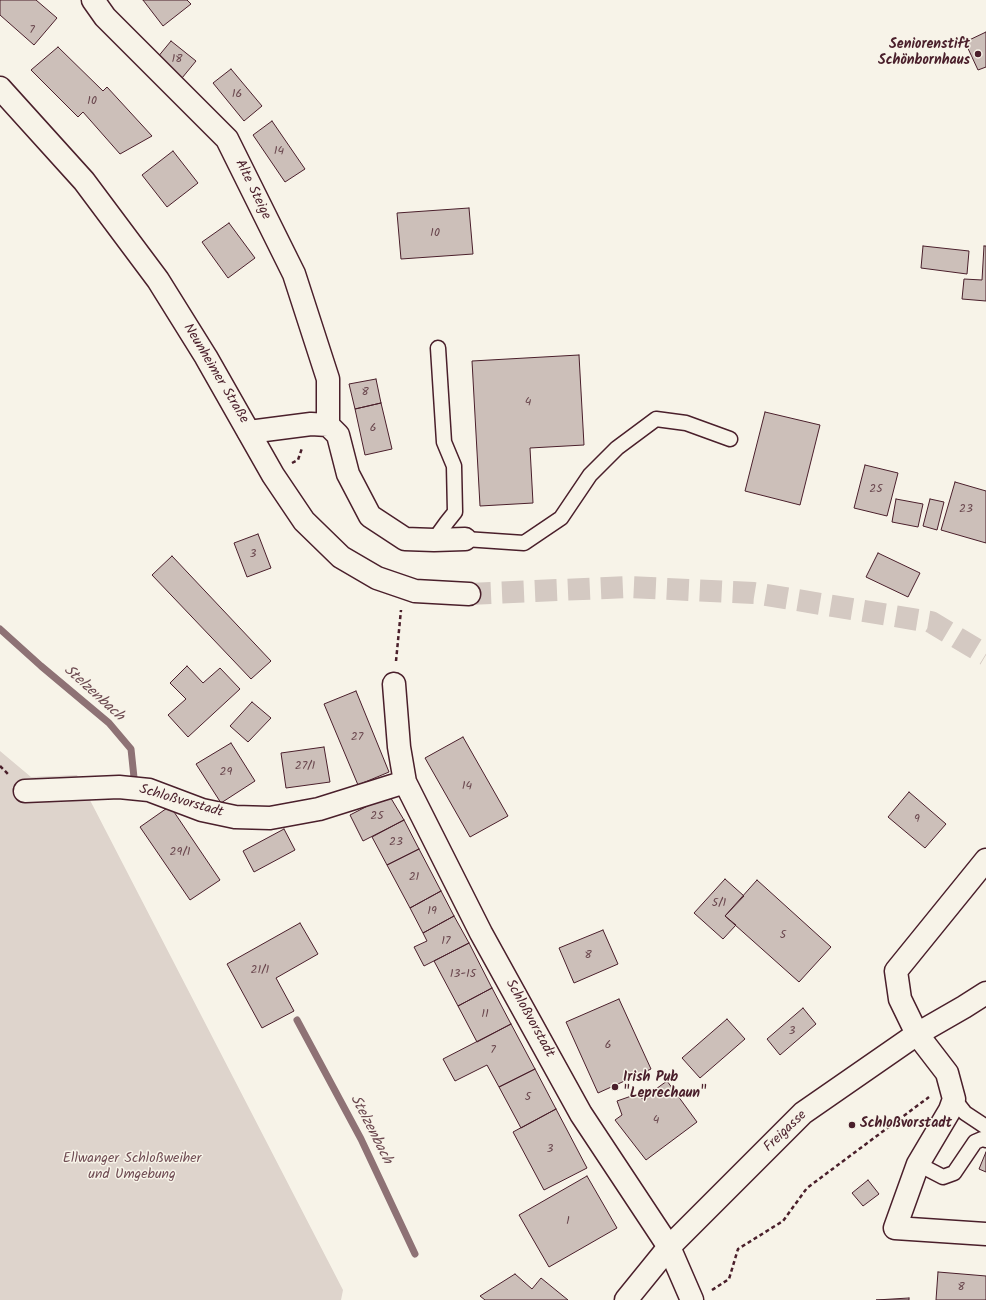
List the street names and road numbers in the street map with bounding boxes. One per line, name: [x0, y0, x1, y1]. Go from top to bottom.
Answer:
street label: Alte Steige: [230, 157, 274, 223]
street label: Neunheimer Straße: [179, 321, 251, 427]
street label: Schloßvorstadt: [137, 782, 225, 822]
street label: Schloßvorstadt: [501, 977, 557, 1061]
street label: Freigasse: [761, 1108, 811, 1156]

